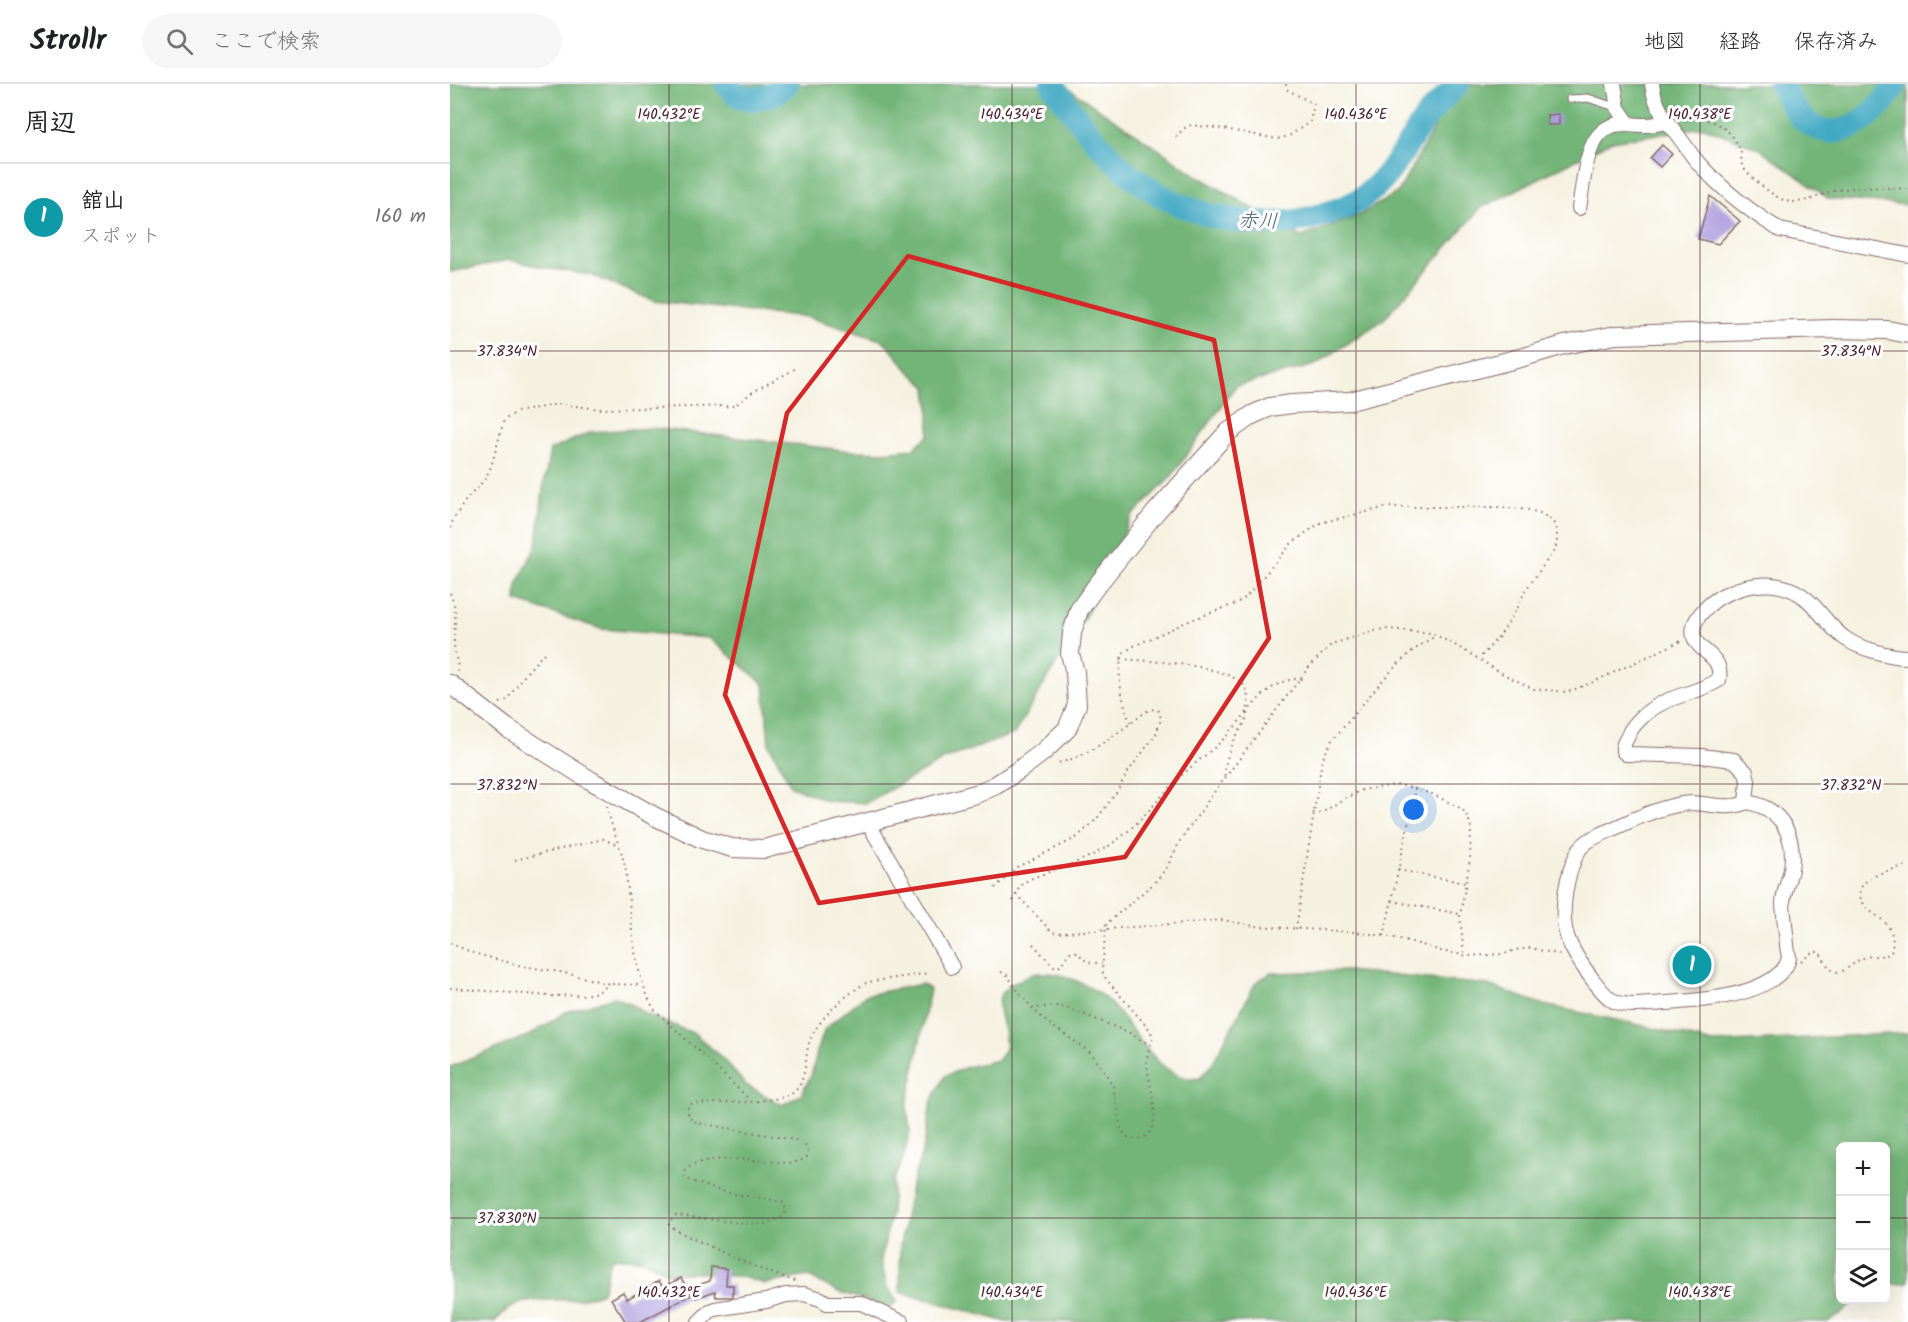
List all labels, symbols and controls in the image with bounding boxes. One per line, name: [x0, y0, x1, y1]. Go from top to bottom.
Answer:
search box: [142, 14, 562, 68]
text: Strollr: [30, 19, 106, 64]
icon: search: [163, 25, 196, 58]
text: ここで検索: [211, 25, 321, 60]
text: 地図: [1644, 26, 1686, 59]
text: 経路: [1719, 26, 1761, 59]
text: 保存済み: [1794, 26, 1878, 59]
text: 周辺: [24, 103, 76, 145]
text: 140.432°E: [637, 103, 702, 127]
text: 140.434°E: [981, 103, 1045, 127]
text: 140.436°E: [1324, 103, 1389, 127]
text: 140.438°E: [1668, 103, 1733, 127]
text: 舘山: [81, 184, 125, 219]
text: 1: [40, 201, 47, 233]
text: 160 m: [375, 201, 426, 233]
water label: 赤川: [1237, 205, 1278, 239]
text: スポット: [81, 221, 161, 253]
text: 37.834°N: [477, 340, 537, 364]
text: 37.834°N: [1821, 340, 1881, 364]
text: 37.832°N: [477, 774, 537, 798]
text: 37.832°N: [1821, 774, 1881, 798]
your location: [1399, 795, 1428, 824]
pin: 1: [1672, 942, 1712, 988]
map controls: [1836, 1142, 1890, 1304]
button: +: [1836, 1142, 1890, 1196]
button: −: [1836, 1196, 1890, 1250]
text: 37.830°N: [477, 1207, 537, 1231]
button: layers: [1836, 1250, 1890, 1304]
text: 140.432°E: [637, 1281, 702, 1305]
text: 140.434°E: [981, 1281, 1045, 1305]
text: 140.436°E: [1324, 1281, 1389, 1305]
text: 140.438°E: [1668, 1281, 1733, 1305]

